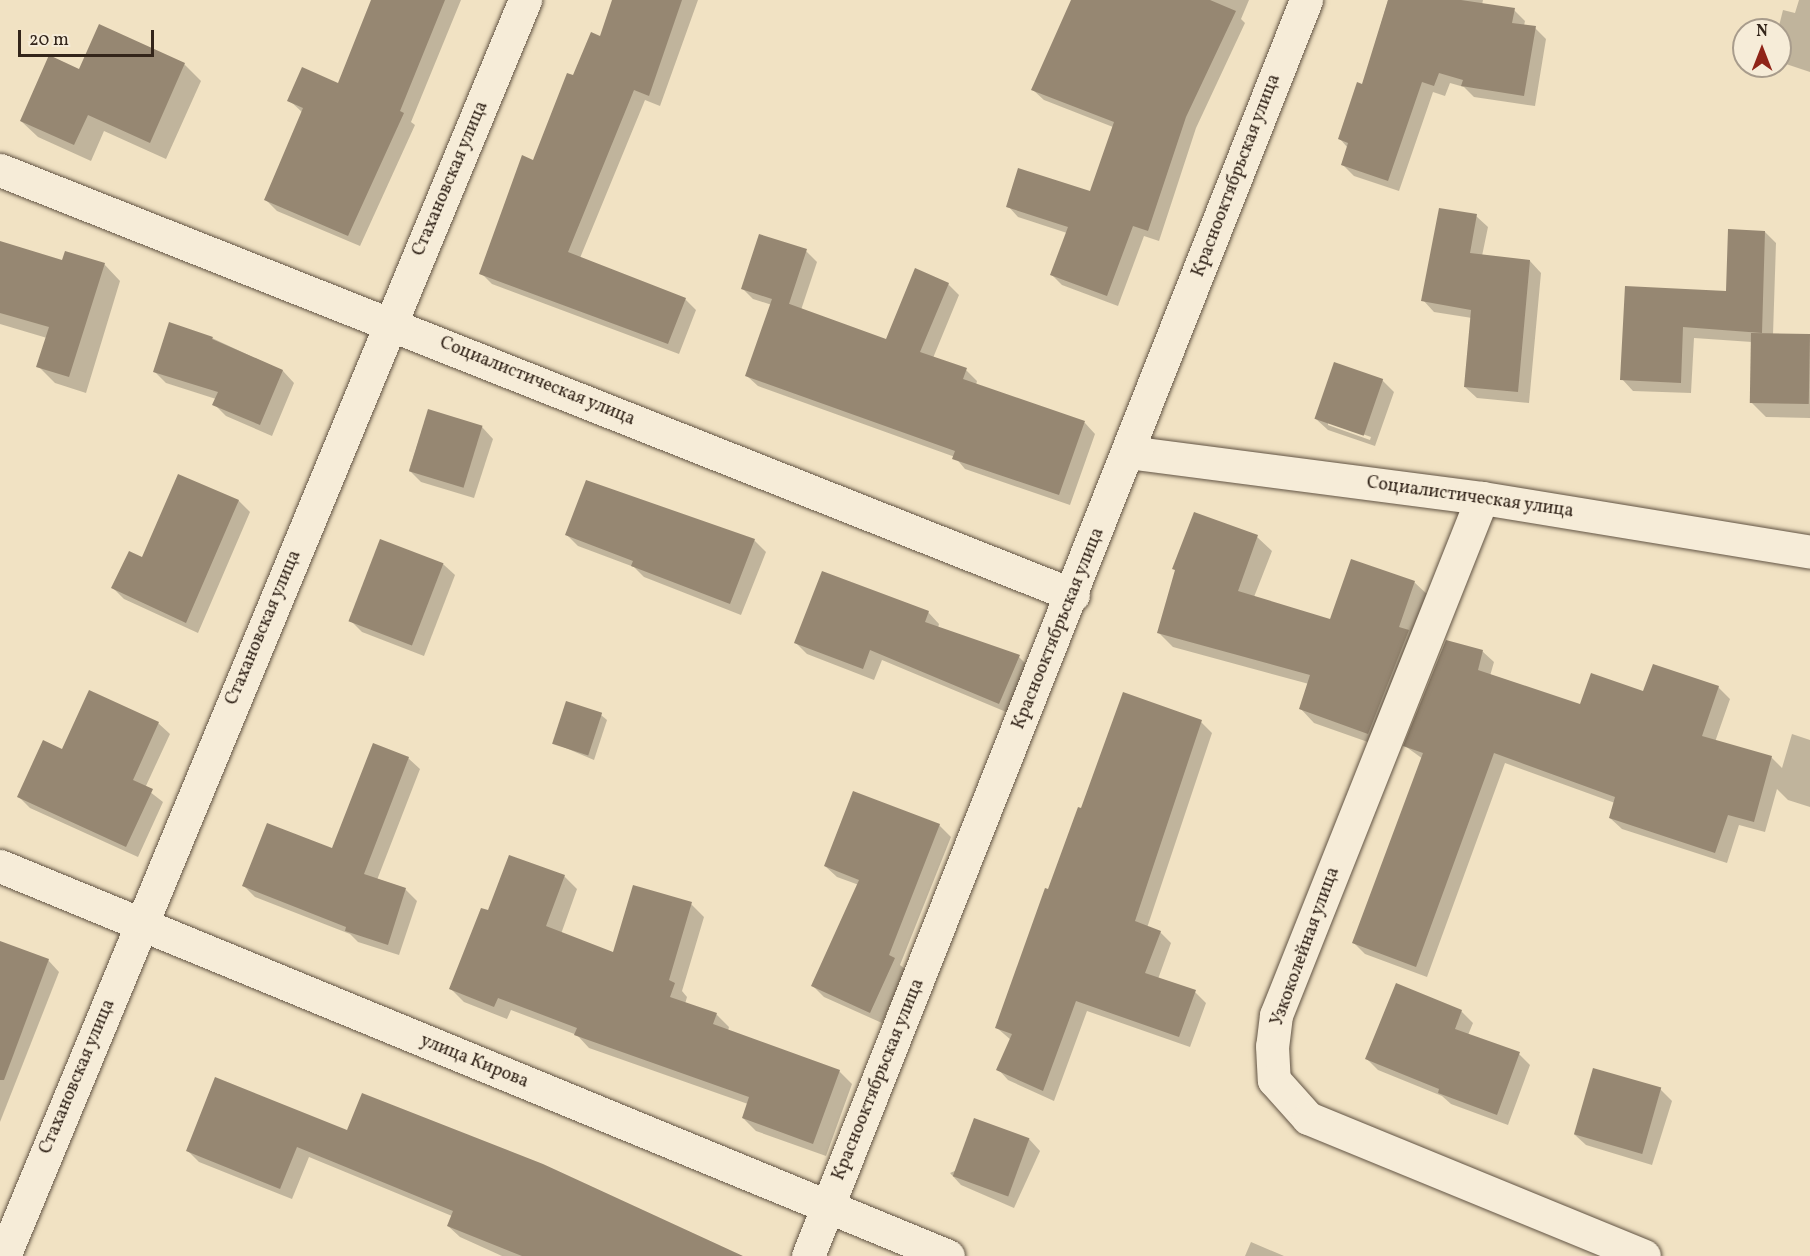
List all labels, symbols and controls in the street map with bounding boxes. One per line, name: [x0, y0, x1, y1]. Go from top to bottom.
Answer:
scale bar: [21, 18, 158, 56]
north arrow: [1732, 18, 1792, 78]
text: N: [1756, 21, 1768, 43]
text: 20 m: [29, 28, 69, 53]
street label: Краснооктябрьская улица: [1188, 71, 1286, 281]
street label: Стахановская улица: [409, 98, 493, 260]
street label: Социалистическая улица: [436, 333, 638, 431]
street label: Социалистическая улица: [1365, 473, 1575, 523]
street label: Краснооктябрьская улица: [1009, 525, 1109, 733]
street label: Стахановская улица: [222, 547, 306, 709]
street label: Узкоколейная улица: [1267, 864, 1345, 1030]
street label: Краснооктябрьская улица: [829, 976, 929, 1184]
street label: Стахановская улица: [36, 996, 120, 1158]
street label: улица Кирова: [417, 1030, 531, 1094]

